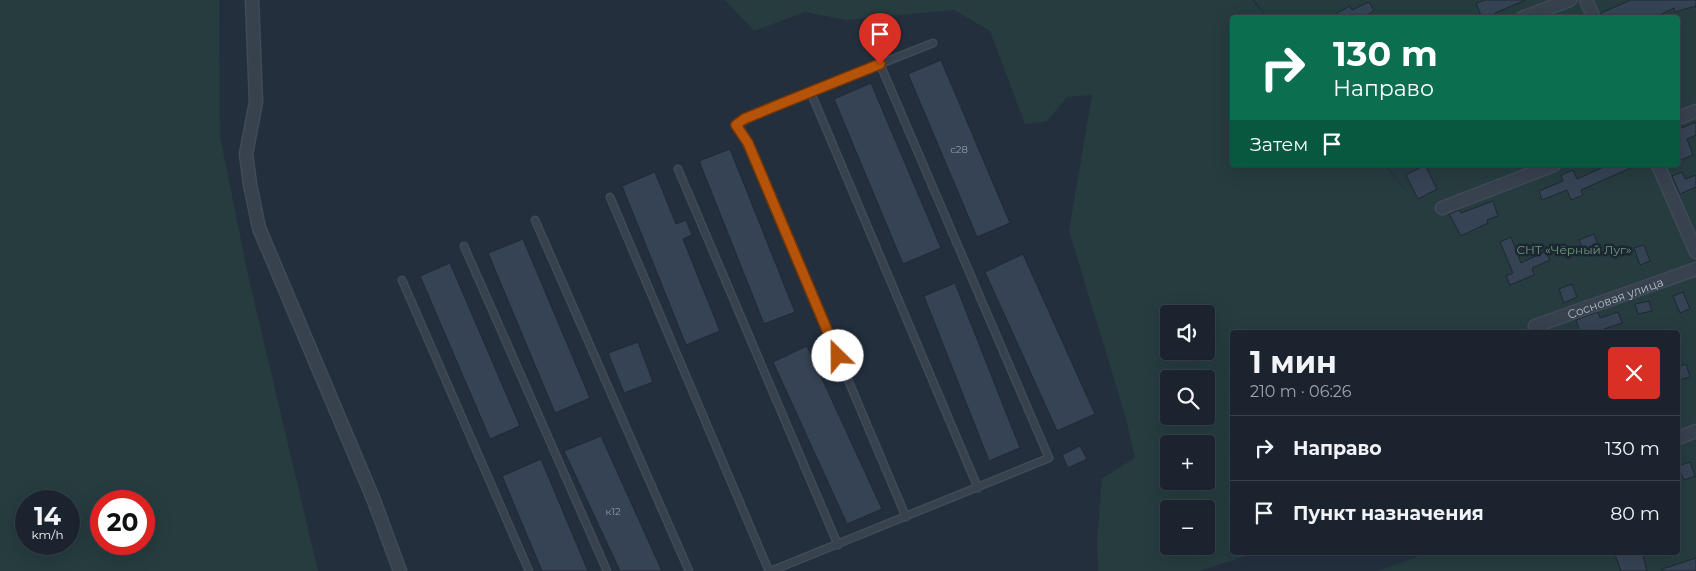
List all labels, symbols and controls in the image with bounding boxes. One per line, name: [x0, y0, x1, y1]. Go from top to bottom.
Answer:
pin: [859, 13, 901, 64]
icon: arrive: [866, 20, 894, 48]
text: 130 m: [1333, 32, 1438, 75]
icon: right: [1250, 35, 1315, 100]
text: Направо: [1333, 75, 1434, 102]
icon: arrive: [1318, 130, 1346, 158]
text: Затем: [1250, 133, 1308, 156]
house number: с28: [950, 143, 968, 156]
park label: СНТ «Чёрный Луг»: [1516, 242, 1632, 257]
street label: Сосновая улица: [1565, 274, 1665, 322]
map controls: [1160, 305, 1215, 555]
button: sound: [1160, 305, 1215, 360]
position arrow: [811, 329, 863, 381]
text: 1 мин: [1250, 344, 1337, 381]
button: close: [1608, 347, 1660, 399]
button: search: [1160, 370, 1215, 425]
text: 210 m · 06:26: [1250, 382, 1352, 401]
icon: right: [1250, 434, 1278, 462]
button: +: [1160, 435, 1215, 490]
text: Направо: [1293, 437, 1382, 460]
text: 130 m: [1605, 437, 1660, 460]
speed limit sign: 20: [90, 490, 155, 555]
icon: arrive: [1250, 499, 1278, 527]
button: −: [1160, 500, 1215, 555]
text: 14: [34, 501, 61, 531]
text: Пункт назначения: [1293, 502, 1484, 525]
text: 80 m: [1610, 502, 1660, 525]
house number: к12: [605, 505, 621, 518]
text: km/h: [31, 527, 64, 542]

